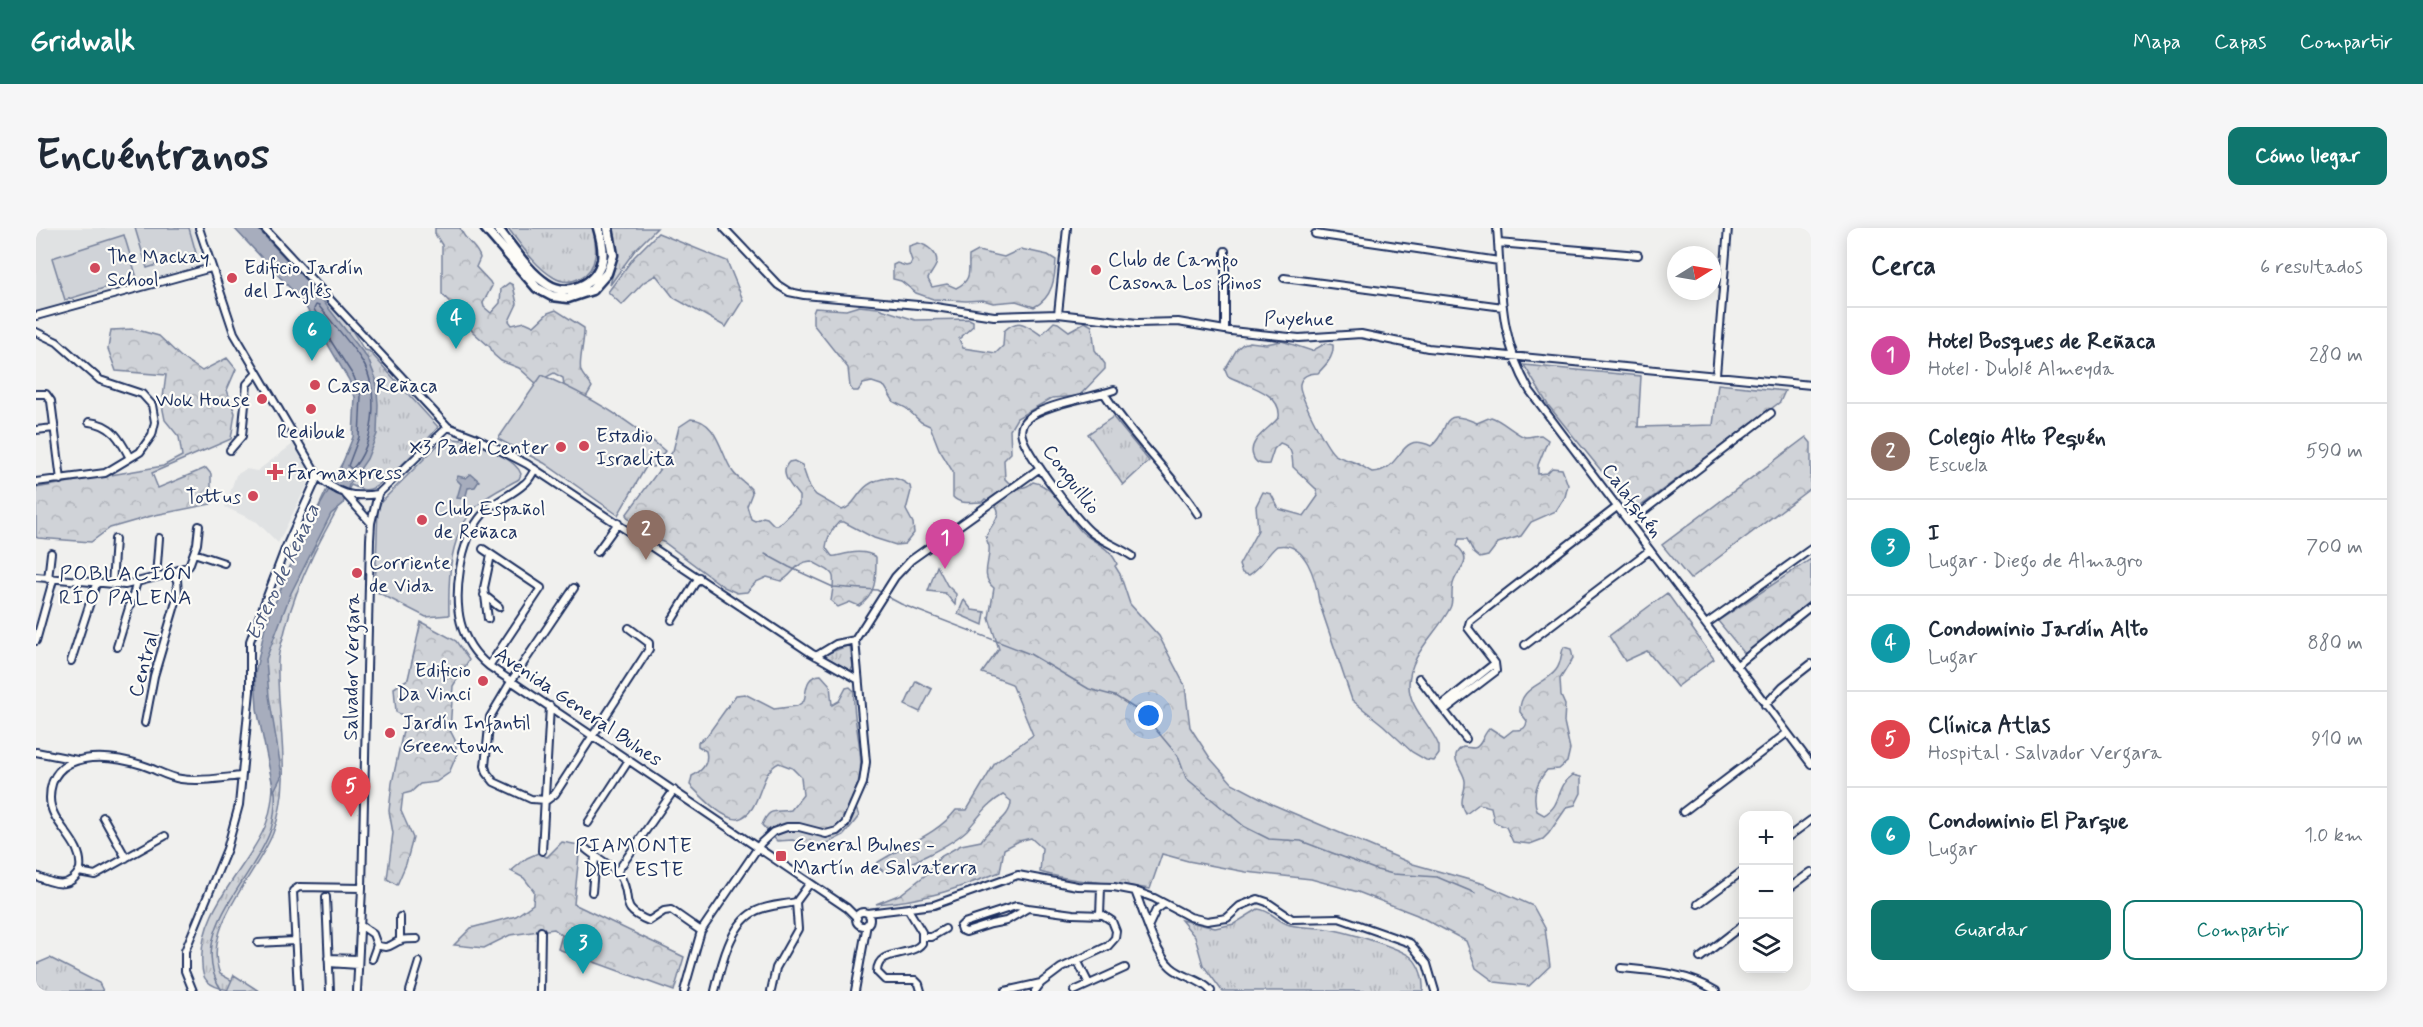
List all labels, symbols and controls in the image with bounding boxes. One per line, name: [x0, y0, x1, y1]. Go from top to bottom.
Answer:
text: Gridwalk: [30, 24, 135, 61]
text: Mapa: [2133, 28, 2181, 56]
text: Capas: [2214, 28, 2267, 56]
text: Compartir: [2300, 28, 2393, 56]
button: Cómo llegar: [2228, 127, 2387, 185]
text: Encuéntranos: [36, 129, 269, 184]
place label: The Mackay School: [107, 244, 209, 294]
north arrow: [1667, 246, 1721, 300]
place label: Club de Campo Casona Los Pinos: [1108, 247, 1262, 297]
text: Cerca: [1871, 250, 1936, 284]
text: 6 resultados: [2260, 254, 2363, 281]
place label: Edificio Jardín del Inglés: [244, 255, 363, 305]
marker: The Mackay School: [88, 261, 102, 275]
marker: Club de Campo Casona Los Pinos: [1089, 263, 1103, 277]
marker: Edificio Jardín del Inglés: [225, 271, 239, 285]
pin: 4: [436, 300, 476, 349]
street label: Puyehue: [1264, 306, 1334, 333]
pin: 6: [292, 312, 332, 361]
text: Hotel Bosques de Reñaca: [1928, 328, 2156, 356]
text: 1: [1886, 342, 1895, 369]
text: 280 m: [2309, 342, 2363, 369]
text: Hotel · Dublé Almeyda: [1928, 356, 2114, 383]
place label: Casa Reñaca: [327, 373, 438, 400]
marker: Casa Reñaca: [308, 378, 322, 392]
place label: Wok House: [155, 387, 250, 414]
marker: Wok House: [255, 392, 269, 406]
marker: Redibuk: [304, 402, 318, 416]
place label: Redibuk: [277, 419, 345, 446]
place label: Estadio Israelita: [596, 423, 675, 473]
text: Colegio Alto Pequén: [1928, 424, 2106, 452]
place label: X3 Padel Center: [410, 435, 549, 462]
text: 2: [1886, 438, 1895, 465]
text: 590 m: [2306, 438, 2363, 465]
marker: Estadio Israelita: [577, 439, 591, 453]
street label: Conguillio: [1035, 439, 1106, 521]
marker: X3 Padel Center: [554, 440, 568, 454]
text: Escuela: [1928, 452, 1988, 479]
street label: Calafquén: [1595, 458, 1669, 544]
place label: Farmaxpress: [287, 460, 402, 487]
marker: Farmaxpress: [268, 465, 282, 479]
place label: Tottus: [186, 484, 241, 511]
marker: Tottus: [246, 489, 260, 503]
place label: Club Español de Reñaca: [434, 496, 546, 546]
water label: Estero de Reñaca: [239, 500, 327, 645]
pin: 2: [626, 510, 666, 560]
marker: Club Español de Reñaca: [415, 513, 429, 527]
pin: 1: [926, 520, 964, 569]
text: I: [1928, 520, 1940, 548]
text: 3: [1886, 534, 1895, 561]
text: 700 m: [2306, 534, 2363, 561]
text: Lugar · Diego de Almagro: [1928, 548, 2143, 575]
place label: Corriente de Vida: [369, 550, 451, 600]
district label: POBLACIÓN RÍO PALENA: [59, 560, 193, 612]
marker: Corriente de Vida: [350, 566, 364, 580]
street label: Salvador Vergara: [338, 592, 369, 741]
text: Condominio Jardín Alto: [1928, 616, 2148, 644]
street label: Central: [123, 628, 166, 700]
text: 4: [1885, 630, 1896, 657]
text: 880 m: [2307, 630, 2363, 657]
street label: Avenida General Bulnes: [489, 641, 667, 774]
text: Lugar: [1928, 644, 1977, 671]
place label: Edificio Da Vinci: [396, 658, 471, 708]
marker: Edificio Da Vinci: [476, 674, 490, 688]
your location: [1134, 701, 1163, 730]
place label: Jardín Infantil Greentown: [402, 710, 531, 760]
text: Clínica Atlas: [1928, 712, 2051, 740]
marker: Jardín Infantil Greentown: [383, 726, 397, 740]
text: 5: [1885, 726, 1897, 753]
text: 910 m: [2311, 726, 2363, 753]
text: Hospital · Salvador Vergara: [1928, 740, 2162, 767]
pin: 5: [332, 768, 370, 817]
text: Condominio El Parque: [1928, 808, 2128, 836]
map controls: [1739, 811, 1793, 973]
button: +: [1739, 811, 1793, 865]
text: 6: [1885, 822, 1896, 849]
text: 1.0 km: [2304, 822, 2363, 849]
district label: PIAMONTE DEL ESTE: [575, 832, 693, 884]
place label: General Bulnes - Martín de Salvaterra: [793, 832, 977, 882]
text: Lugar: [1928, 836, 1977, 863]
marker: General Bulnes - Martín de Salvaterra: [774, 849, 788, 863]
button: −: [1739, 865, 1793, 919]
button: Guardar: [1871, 900, 2111, 960]
button: Compartir: [2123, 900, 2363, 960]
button: layers: [1739, 919, 1793, 973]
pin: 3: [564, 924, 602, 974]

